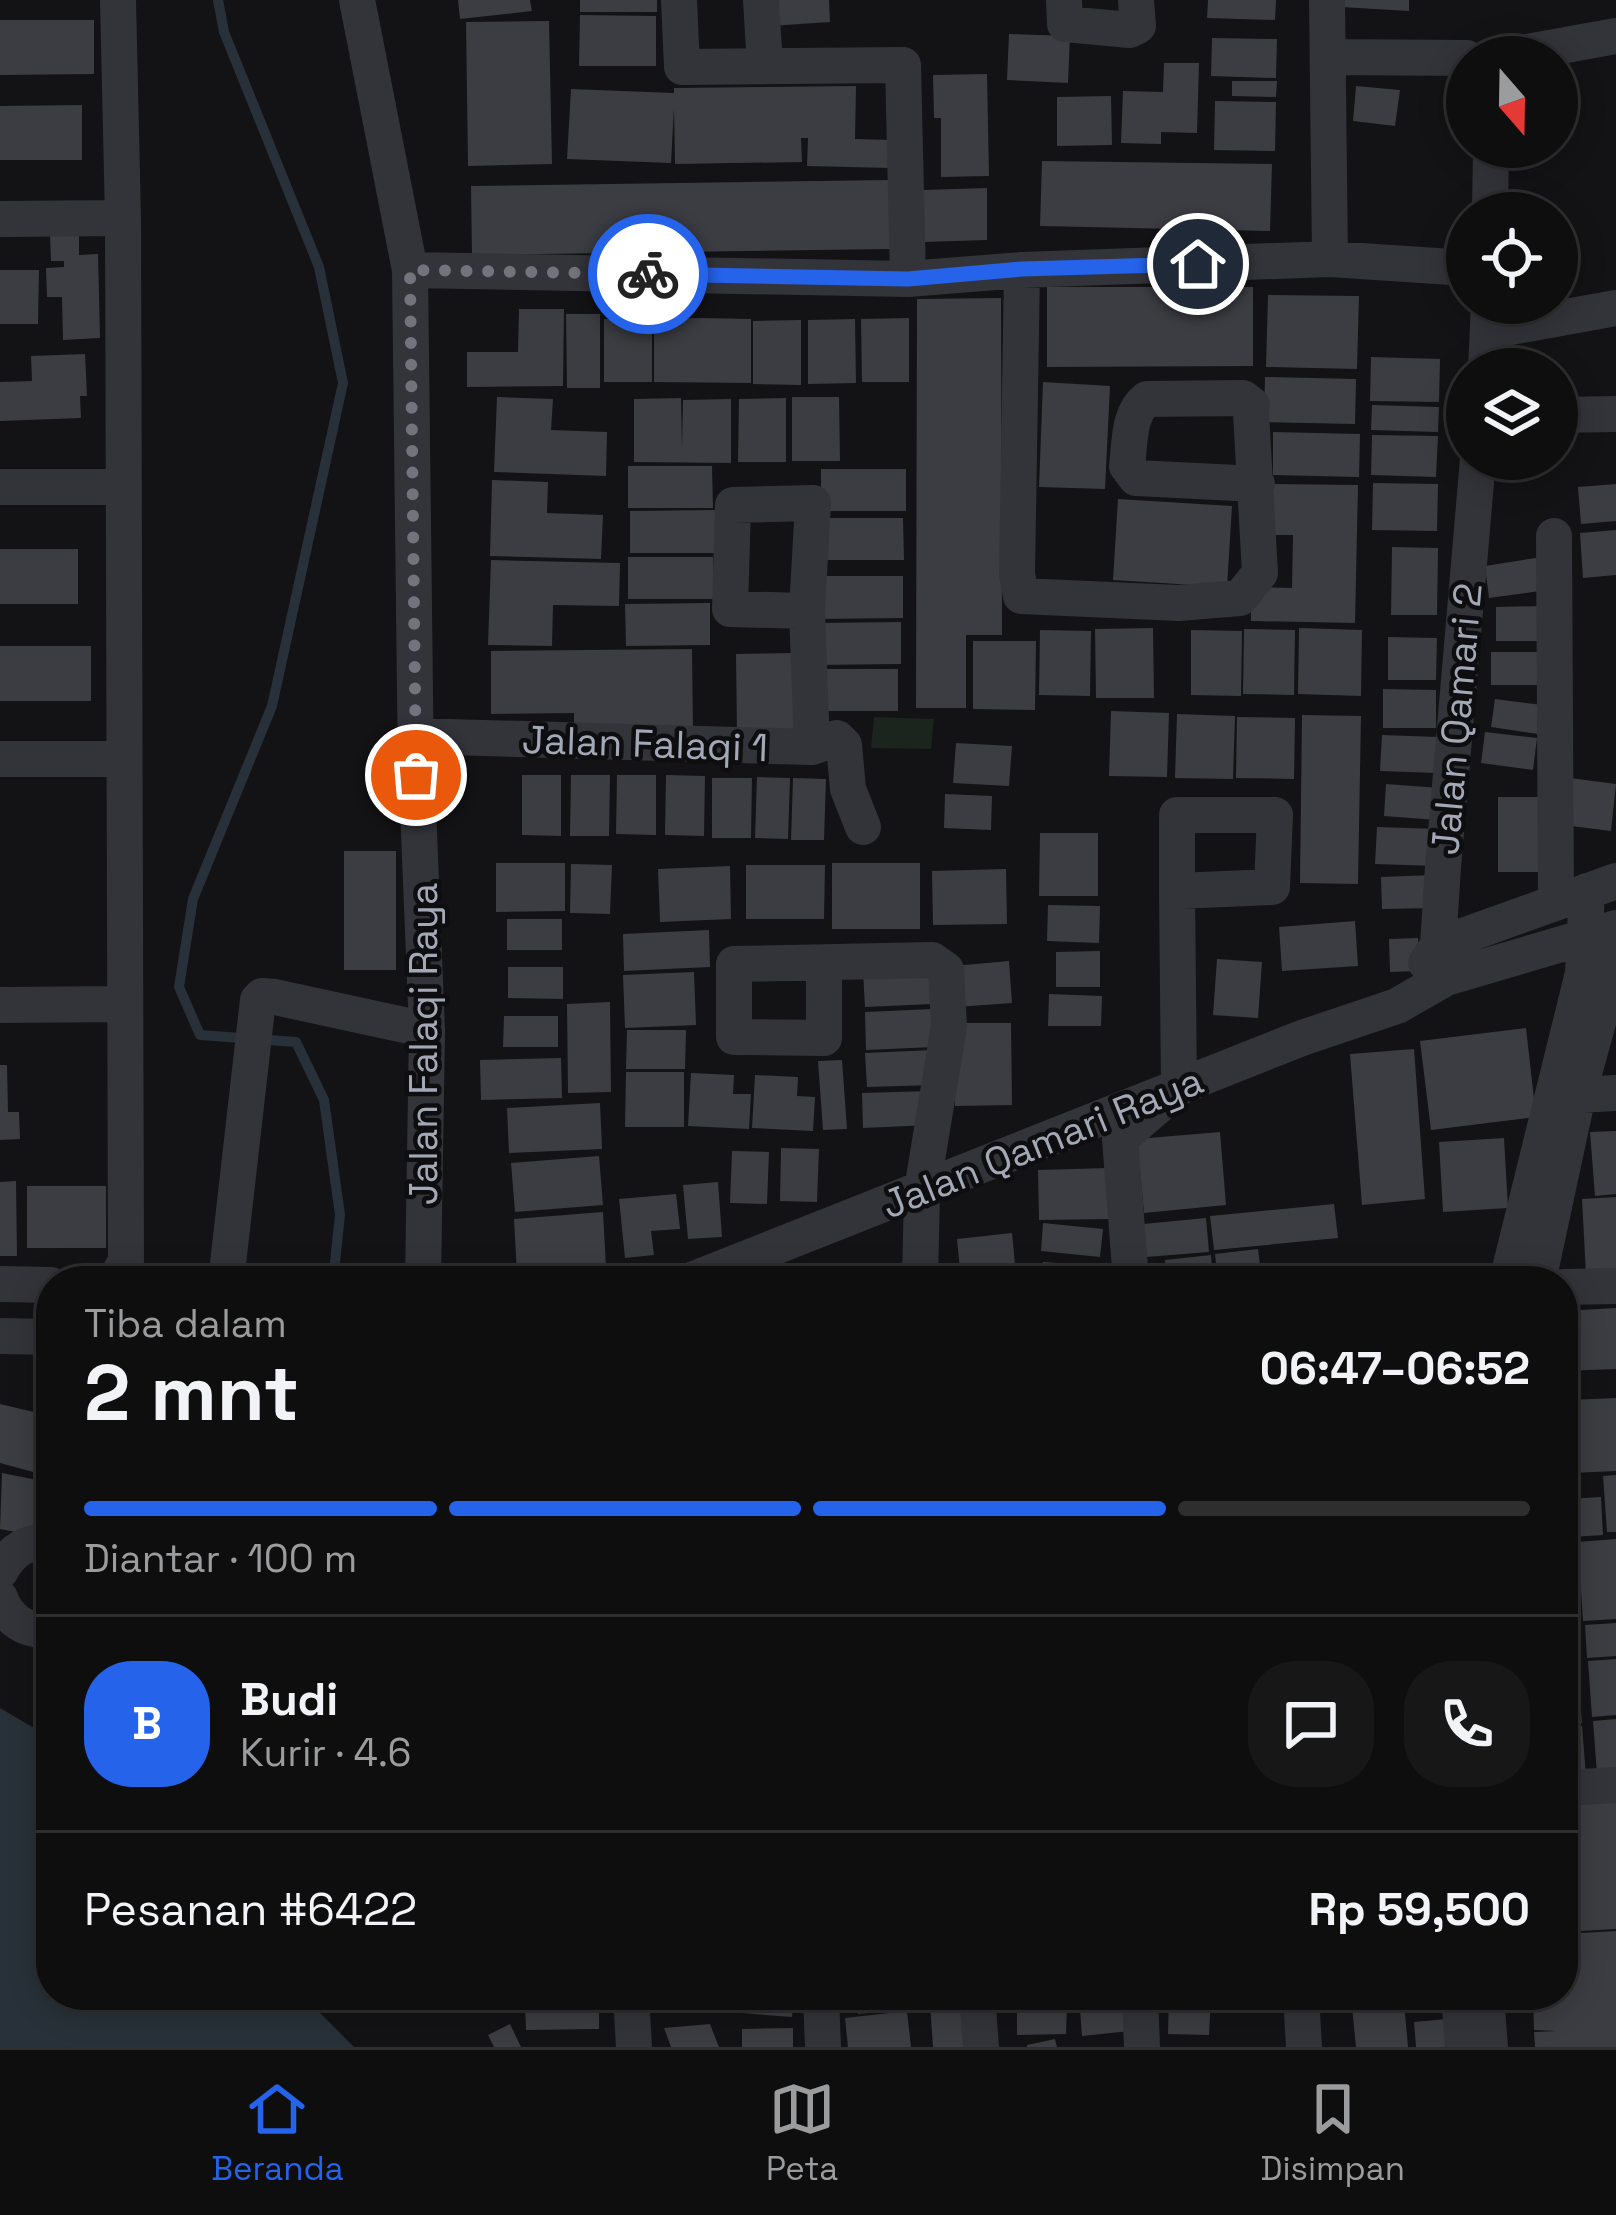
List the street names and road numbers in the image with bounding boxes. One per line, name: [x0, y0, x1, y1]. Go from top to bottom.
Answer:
street label: Jalan Qamari 2: [1420, 581, 1493, 857]
street label: Jalan Falaqi 1: [521, 715, 769, 772]
street label: Jalan Falaqi Raya: [399, 883, 448, 1205]
street label: Jalan Qamari Raya: [874, 1056, 1210, 1229]

